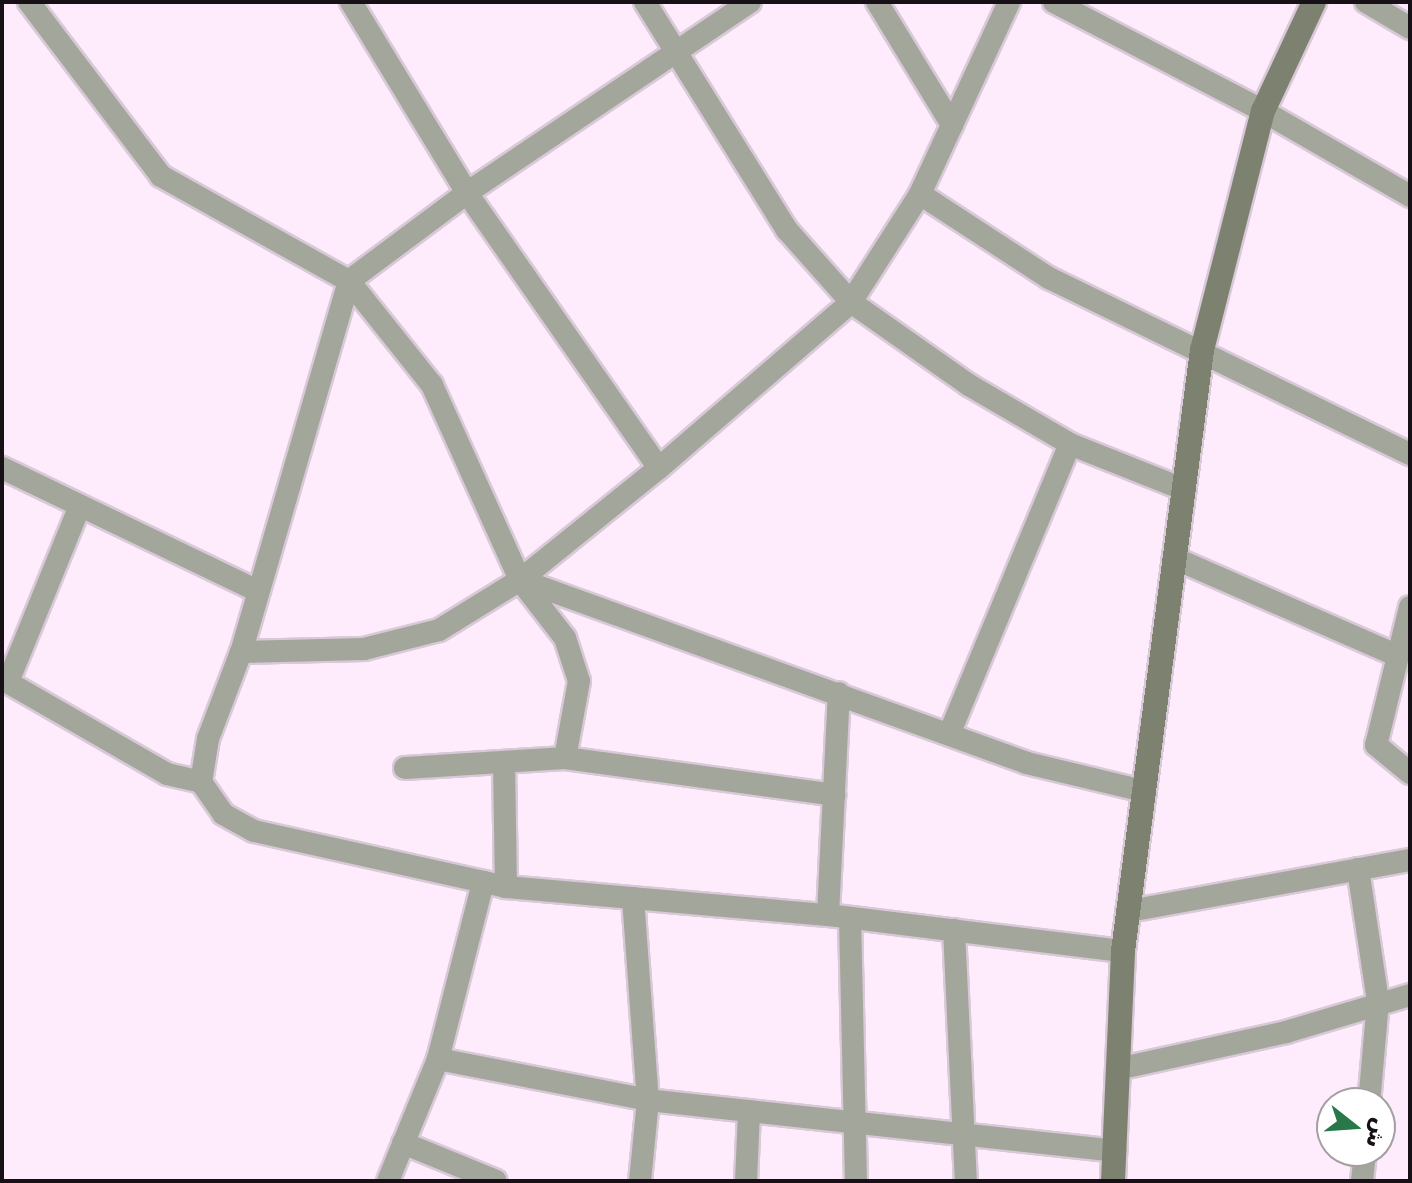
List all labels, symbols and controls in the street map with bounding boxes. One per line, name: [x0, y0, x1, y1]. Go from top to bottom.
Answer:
north arrow: [1316, 1087, 1396, 1167]
text: ش: [1361, 1115, 1394, 1152]

